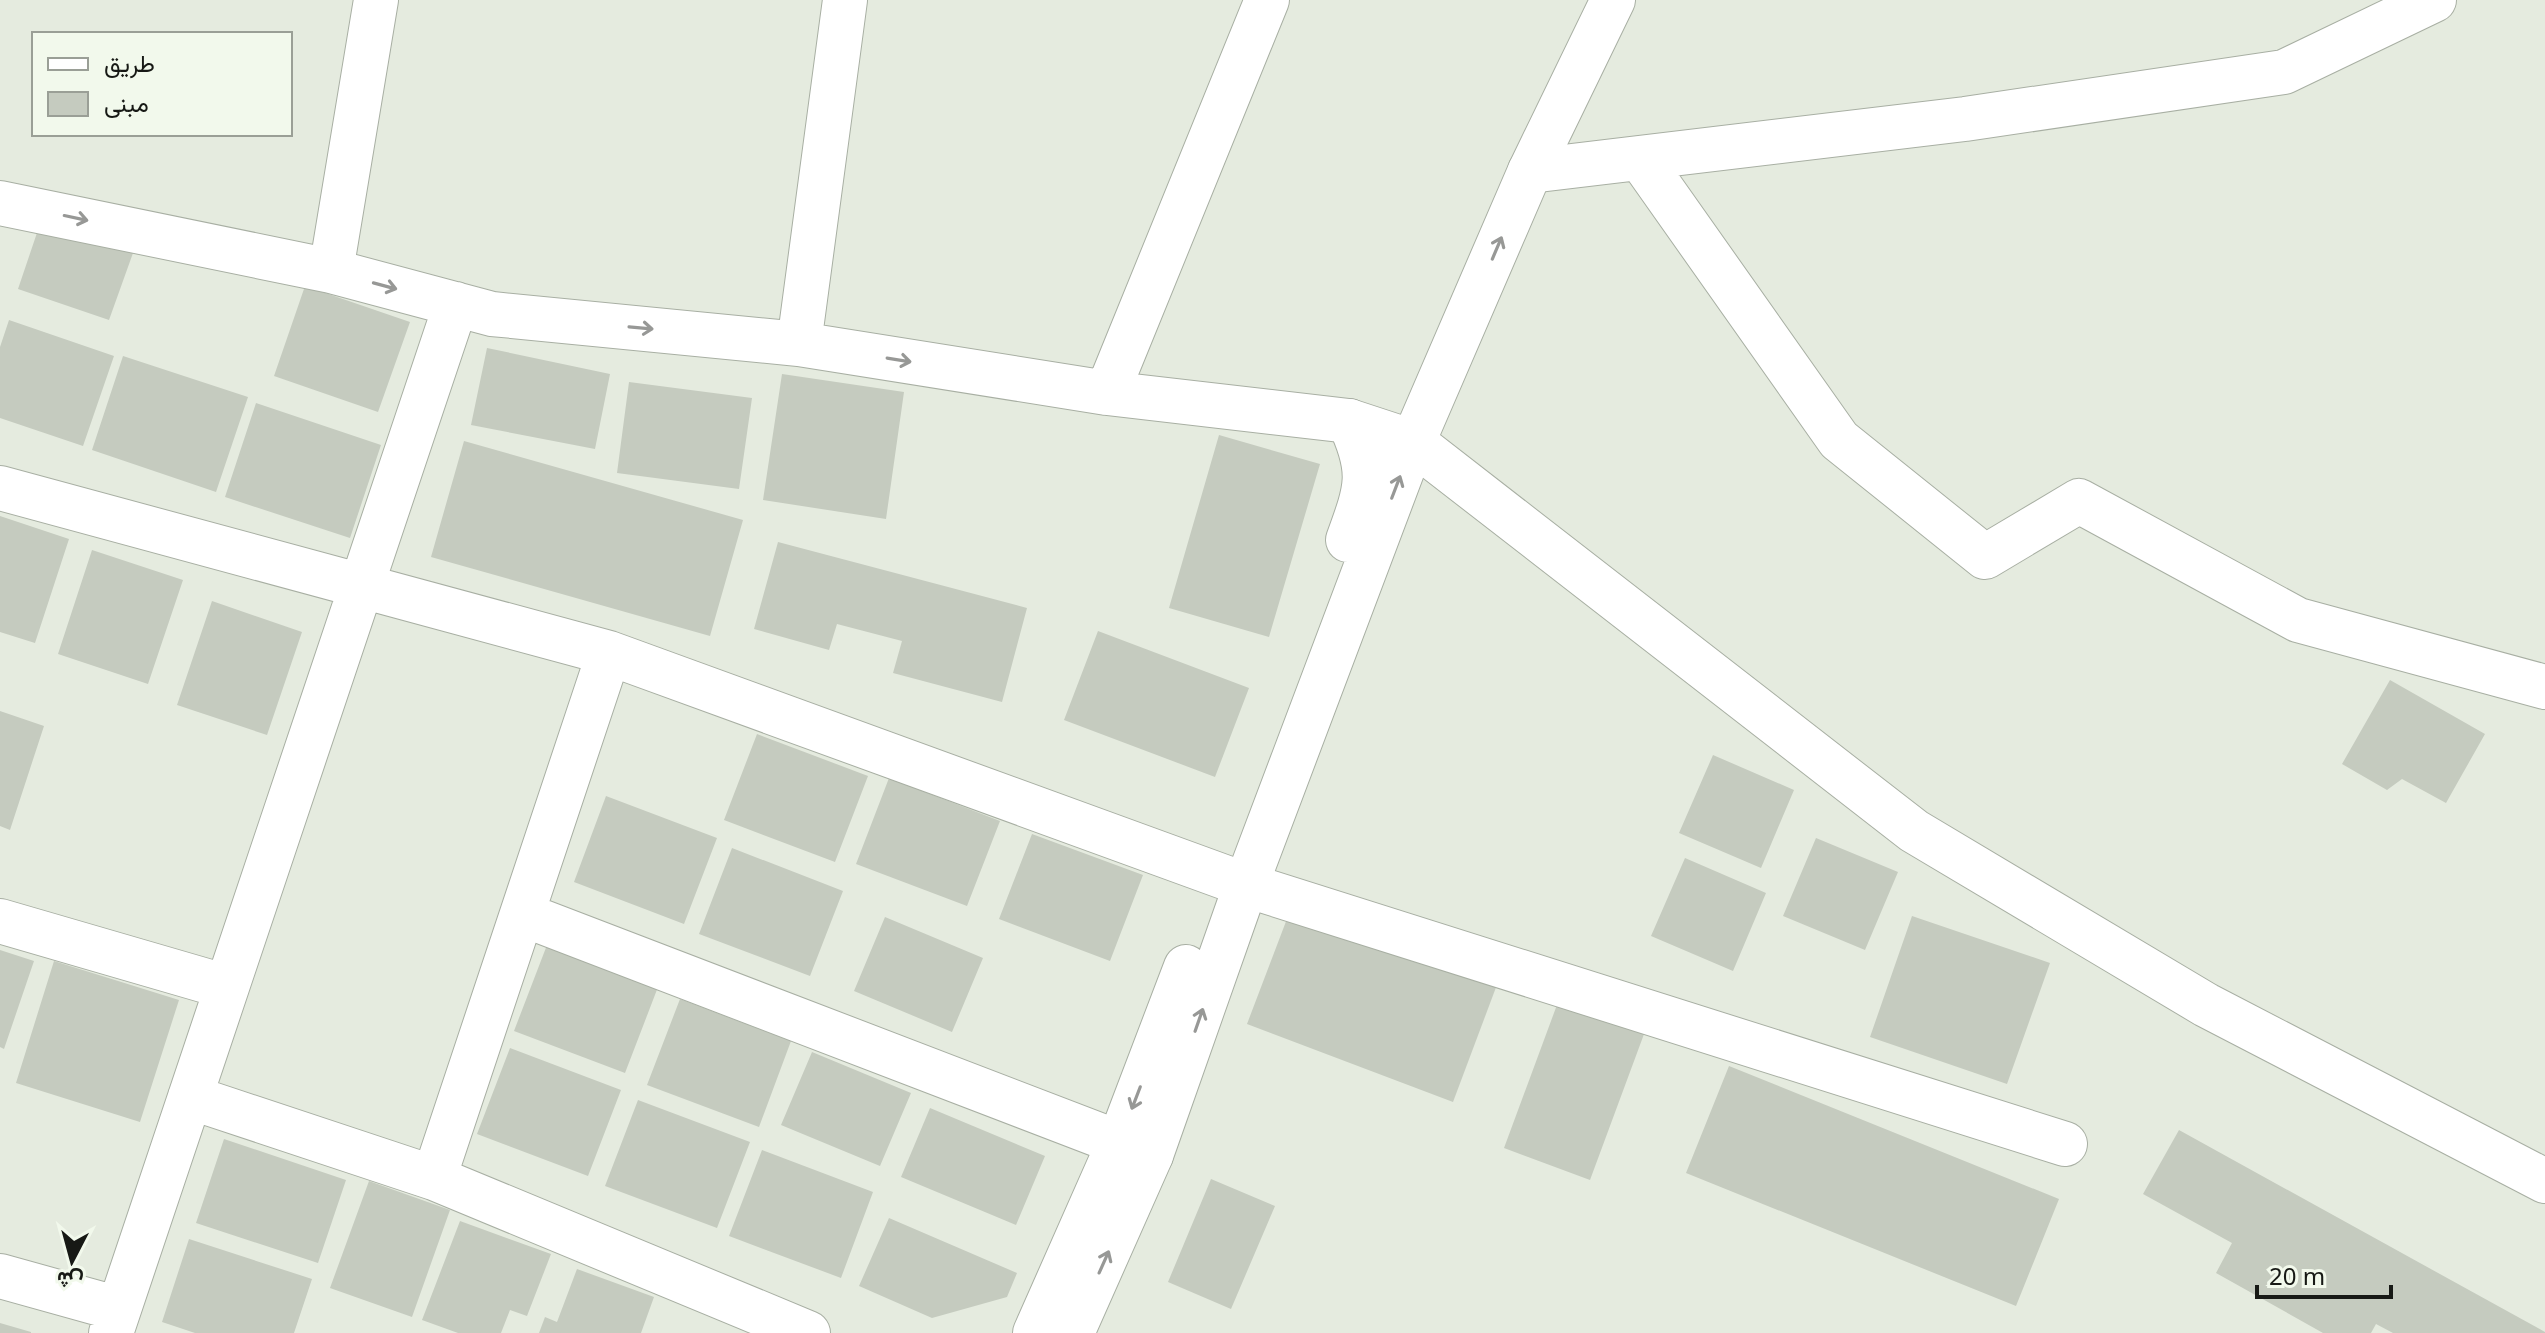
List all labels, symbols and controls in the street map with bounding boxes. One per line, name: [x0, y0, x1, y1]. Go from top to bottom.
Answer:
legend: [32, 32, 292, 136]
text: طريق: [104, 46, 155, 79]
text: مبنى: [104, 86, 149, 119]
one-way arrow: [63, 212, 89, 227]
one-way arrow: [1490, 236, 1505, 260]
one-way arrow: [372, 279, 398, 294]
one-way arrow: [627, 321, 654, 336]
one-way arrow: [885, 353, 911, 368]
one-way arrow: [1390, 475, 1404, 500]
one-way arrow: [1192, 1008, 1207, 1033]
one-way arrow: [1128, 1085, 1142, 1109]
north arrow: [32, 1221, 112, 1301]
scale bar: [2257, 1249, 2391, 1299]
one-way arrow: [1097, 1250, 1112, 1274]
text: 20 m: [2269, 1259, 2325, 1292]
text: ش: [55, 1266, 85, 1298]

